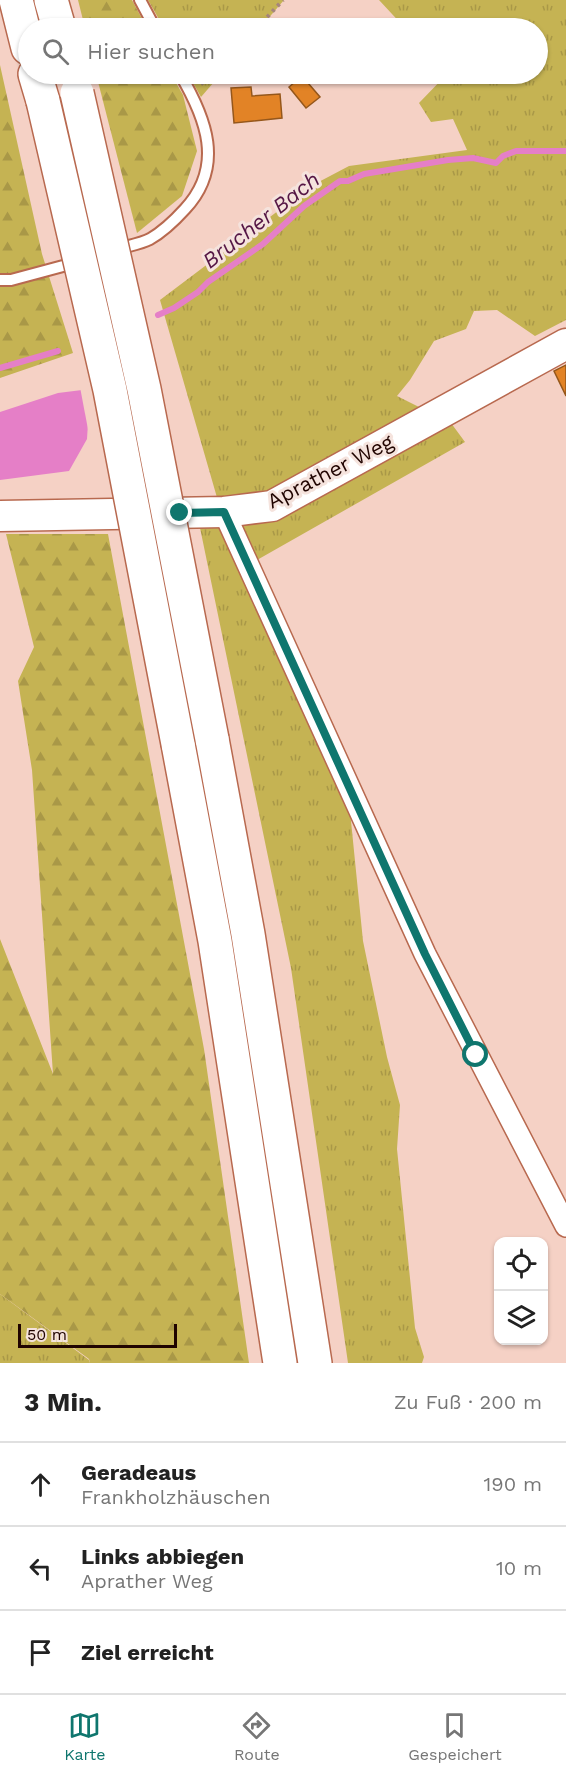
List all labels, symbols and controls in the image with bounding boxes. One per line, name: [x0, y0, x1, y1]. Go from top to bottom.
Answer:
search box: [18, 18, 548, 84]
icon: search: [39, 35, 72, 68]
text: Hier suchen: [87, 39, 215, 64]
water label: Brucher Bach: [198, 167, 324, 273]
street label: Aprather Weg: [263, 428, 398, 514]
route end: [166, 499, 192, 525]
route start: [462, 1041, 488, 1067]
map controls: [494, 1237, 548, 1345]
button: locate: [494, 1237, 548, 1291]
button: layers: [494, 1291, 548, 1345]
scale bar: [18, 1321, 177, 1348]
text: 50 m: [27, 1325, 67, 1344]
text: 3 Min.: [24, 1387, 102, 1417]
text: Zu Fuß · 200 m: [394, 1390, 542, 1414]
text: Geradeaus: [81, 1460, 196, 1485]
icon: ahead: [24, 1468, 57, 1501]
text: 190 m: [484, 1472, 542, 1496]
text: Frankholzhäuschen: [81, 1485, 271, 1509]
text: Links abbiegen: [81, 1544, 244, 1569]
icon: left: [24, 1552, 57, 1585]
text: 10 m: [496, 1556, 542, 1580]
text: Aprather Weg: [81, 1569, 213, 1593]
icon: arrive: [24, 1636, 57, 1669]
text: Ziel erreicht: [81, 1640, 214, 1665]
tab: Karte: [64, 1709, 106, 1764]
tab: Route: [234, 1709, 280, 1764]
tab: Gespeichert: [408, 1709, 502, 1764]

